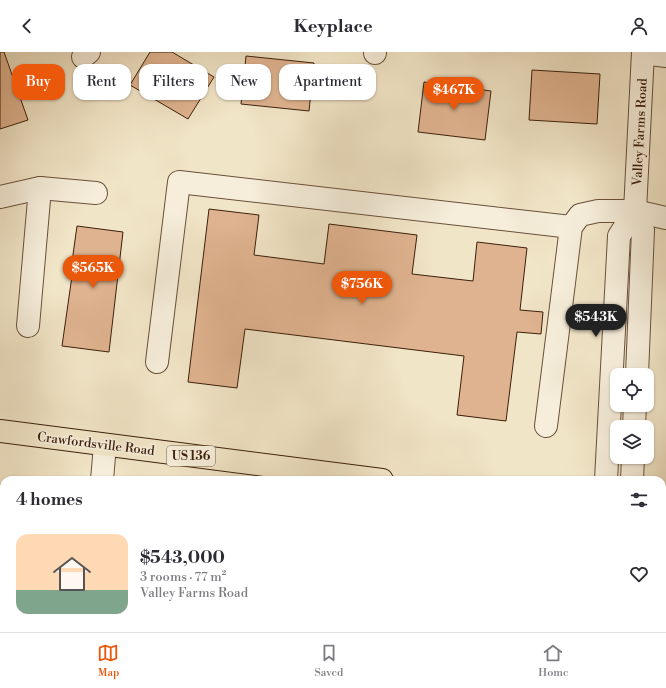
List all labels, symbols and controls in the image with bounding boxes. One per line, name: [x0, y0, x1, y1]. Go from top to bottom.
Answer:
icon: back: [16, 15, 38, 37]
text: Keyplace: [293, 15, 373, 38]
icon: person: [628, 15, 650, 37]
chip: Buy: [12, 64, 65, 100]
chip: Rent: [73, 64, 131, 100]
chip: Filters: [139, 64, 208, 100]
chip: New: [216, 64, 271, 100]
chip: Apartment: [279, 64, 376, 100]
pin: $467K: [426, 77, 482, 111]
street label: Valley Farms Road: [629, 77, 651, 187]
text: $467K: [433, 82, 475, 98]
pin: $565K: [65, 255, 121, 289]
text: $565K: [72, 260, 114, 276]
pin: $756K: [334, 271, 390, 305]
text: $756K: [341, 276, 383, 292]
pin: $543K: [568, 304, 624, 338]
text: $543K: [574, 309, 618, 325]
map controls: [610, 368, 654, 464]
button: locate: [610, 368, 654, 412]
button: layers: [610, 420, 654, 464]
street label: Crawfordsville Road: [36, 429, 156, 459]
road number: US 136: [167, 446, 215, 466]
text: 4 homes: [16, 489, 83, 511]
icon: filters: [628, 489, 650, 511]
text: $543,000: [140, 547, 225, 569]
icon: home: [48, 550, 96, 598]
icon: heart: [628, 563, 650, 585]
text: 3 rooms · 77 m²: [140, 569, 226, 585]
text: Valley Farms Road: [140, 585, 248, 601]
tab: Map: [97, 642, 119, 680]
tab: Saved: [314, 642, 343, 680]
tab: Home: [538, 642, 569, 680]

